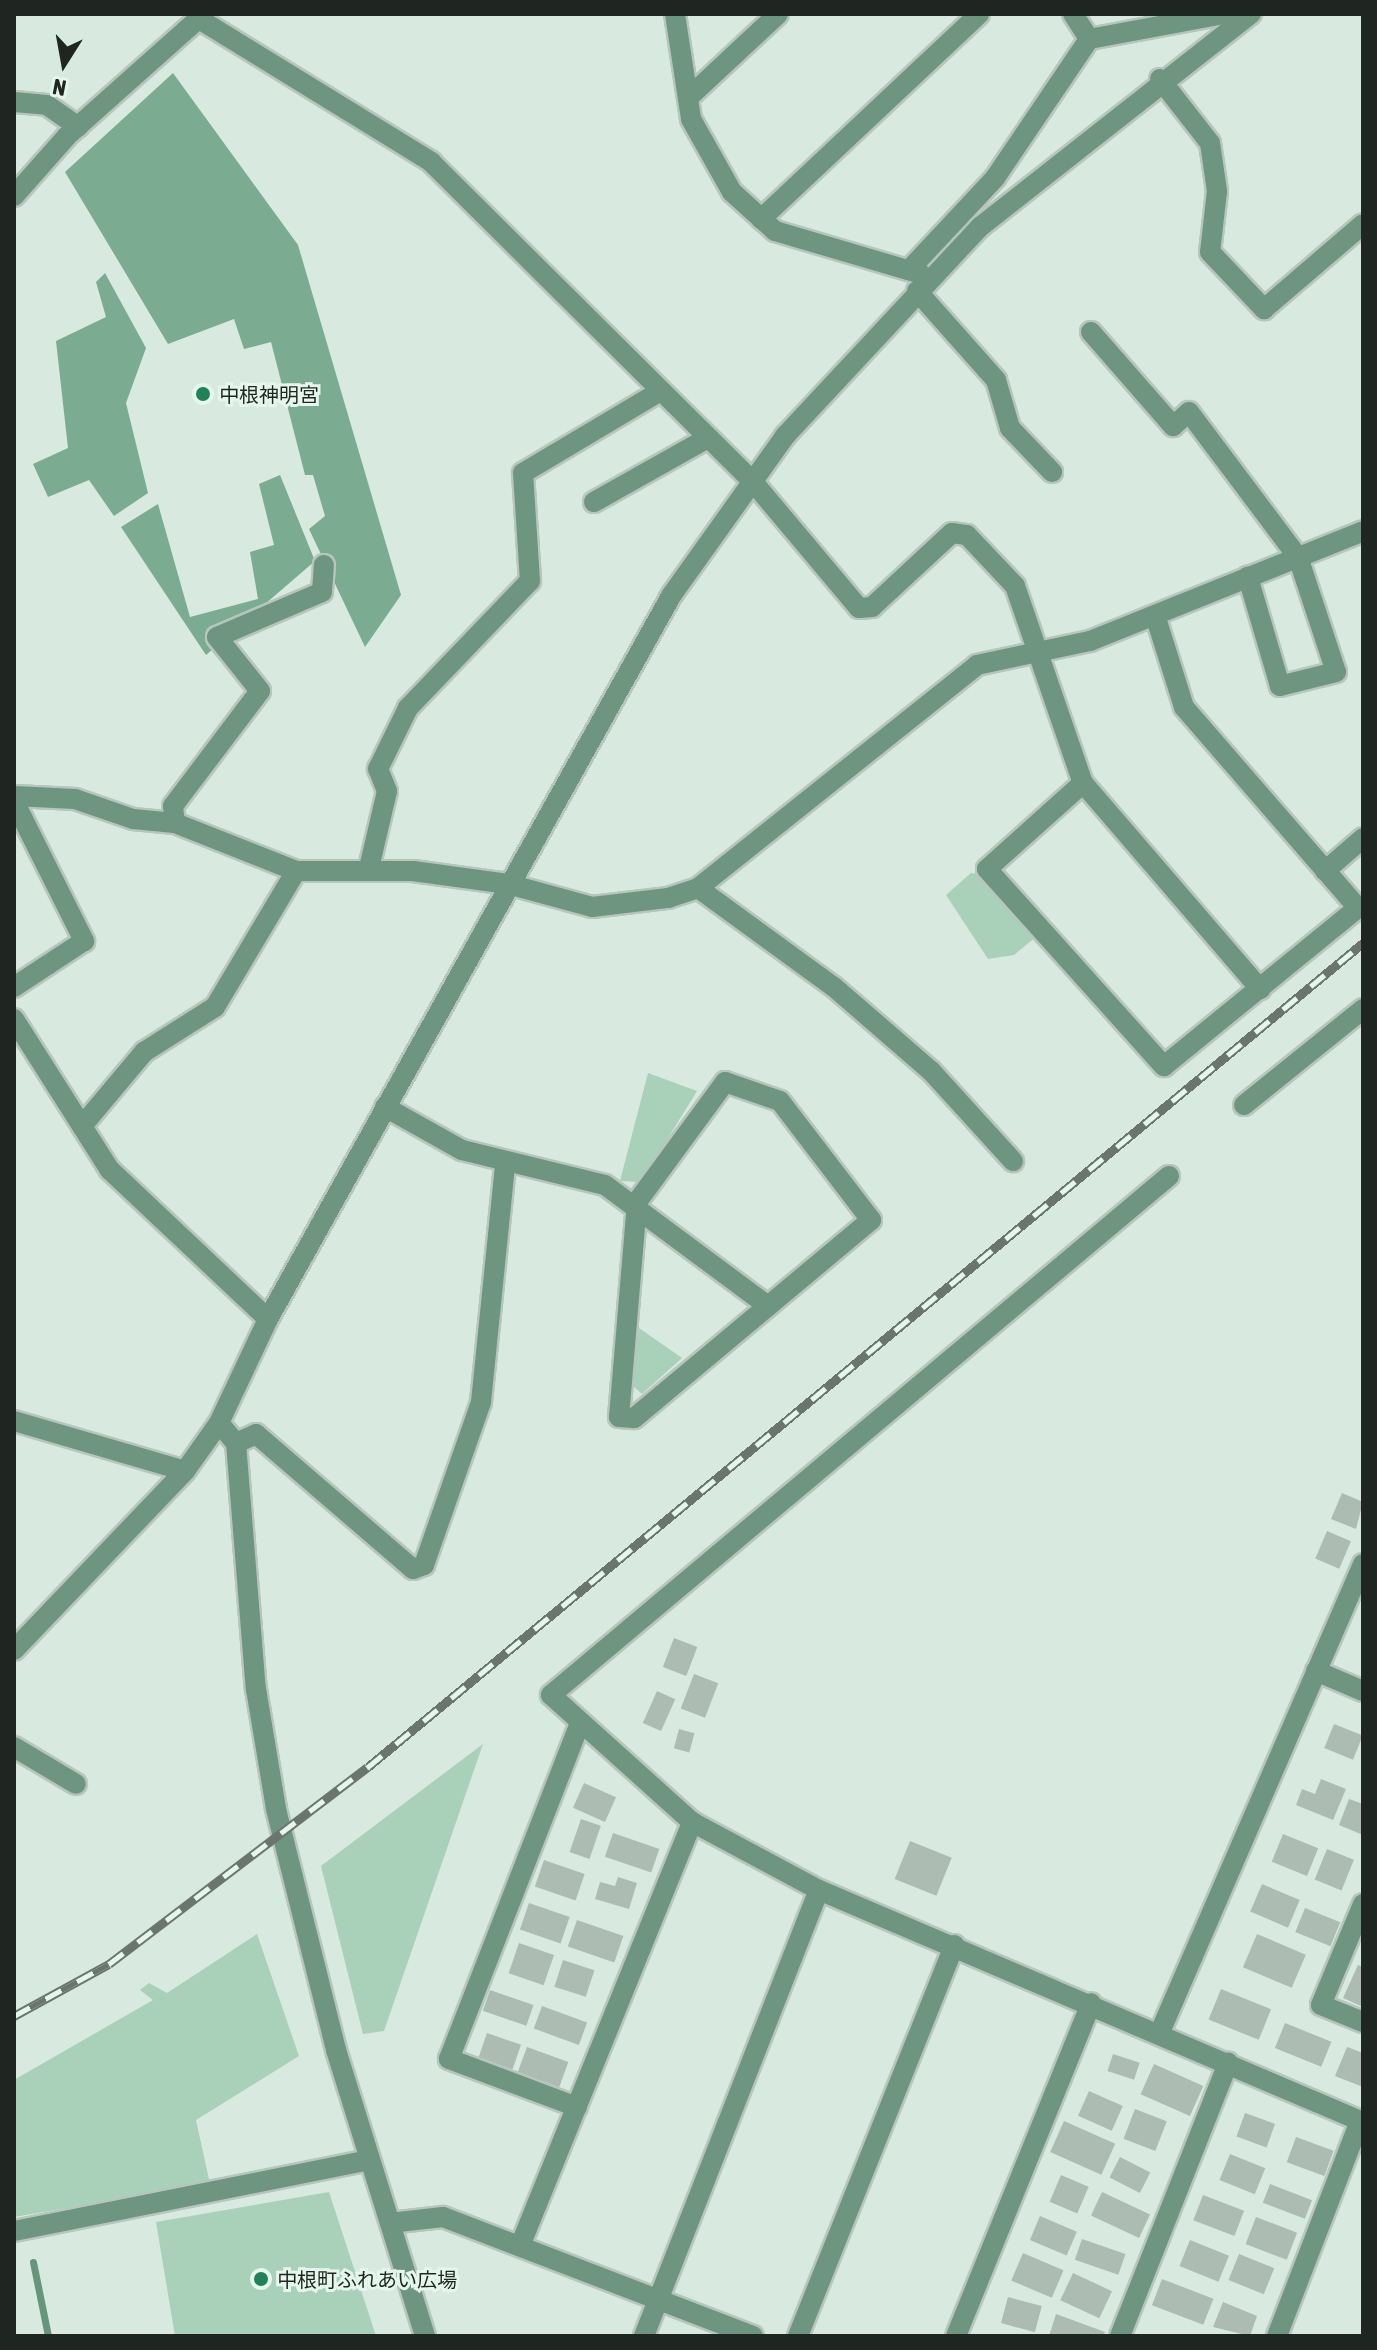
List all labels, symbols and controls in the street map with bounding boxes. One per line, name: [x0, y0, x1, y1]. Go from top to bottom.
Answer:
north arrow: [24, 24, 104, 104]
text: N: [51, 74, 68, 102]
place label: 中根神明宮: [219, 382, 319, 406]
marker: 中根神明宮: [194, 385, 212, 403]
place label: 中根町ふれあい広場: [277, 2267, 457, 2291]
marker: 中根町ふれあい広場: [252, 2270, 270, 2288]

